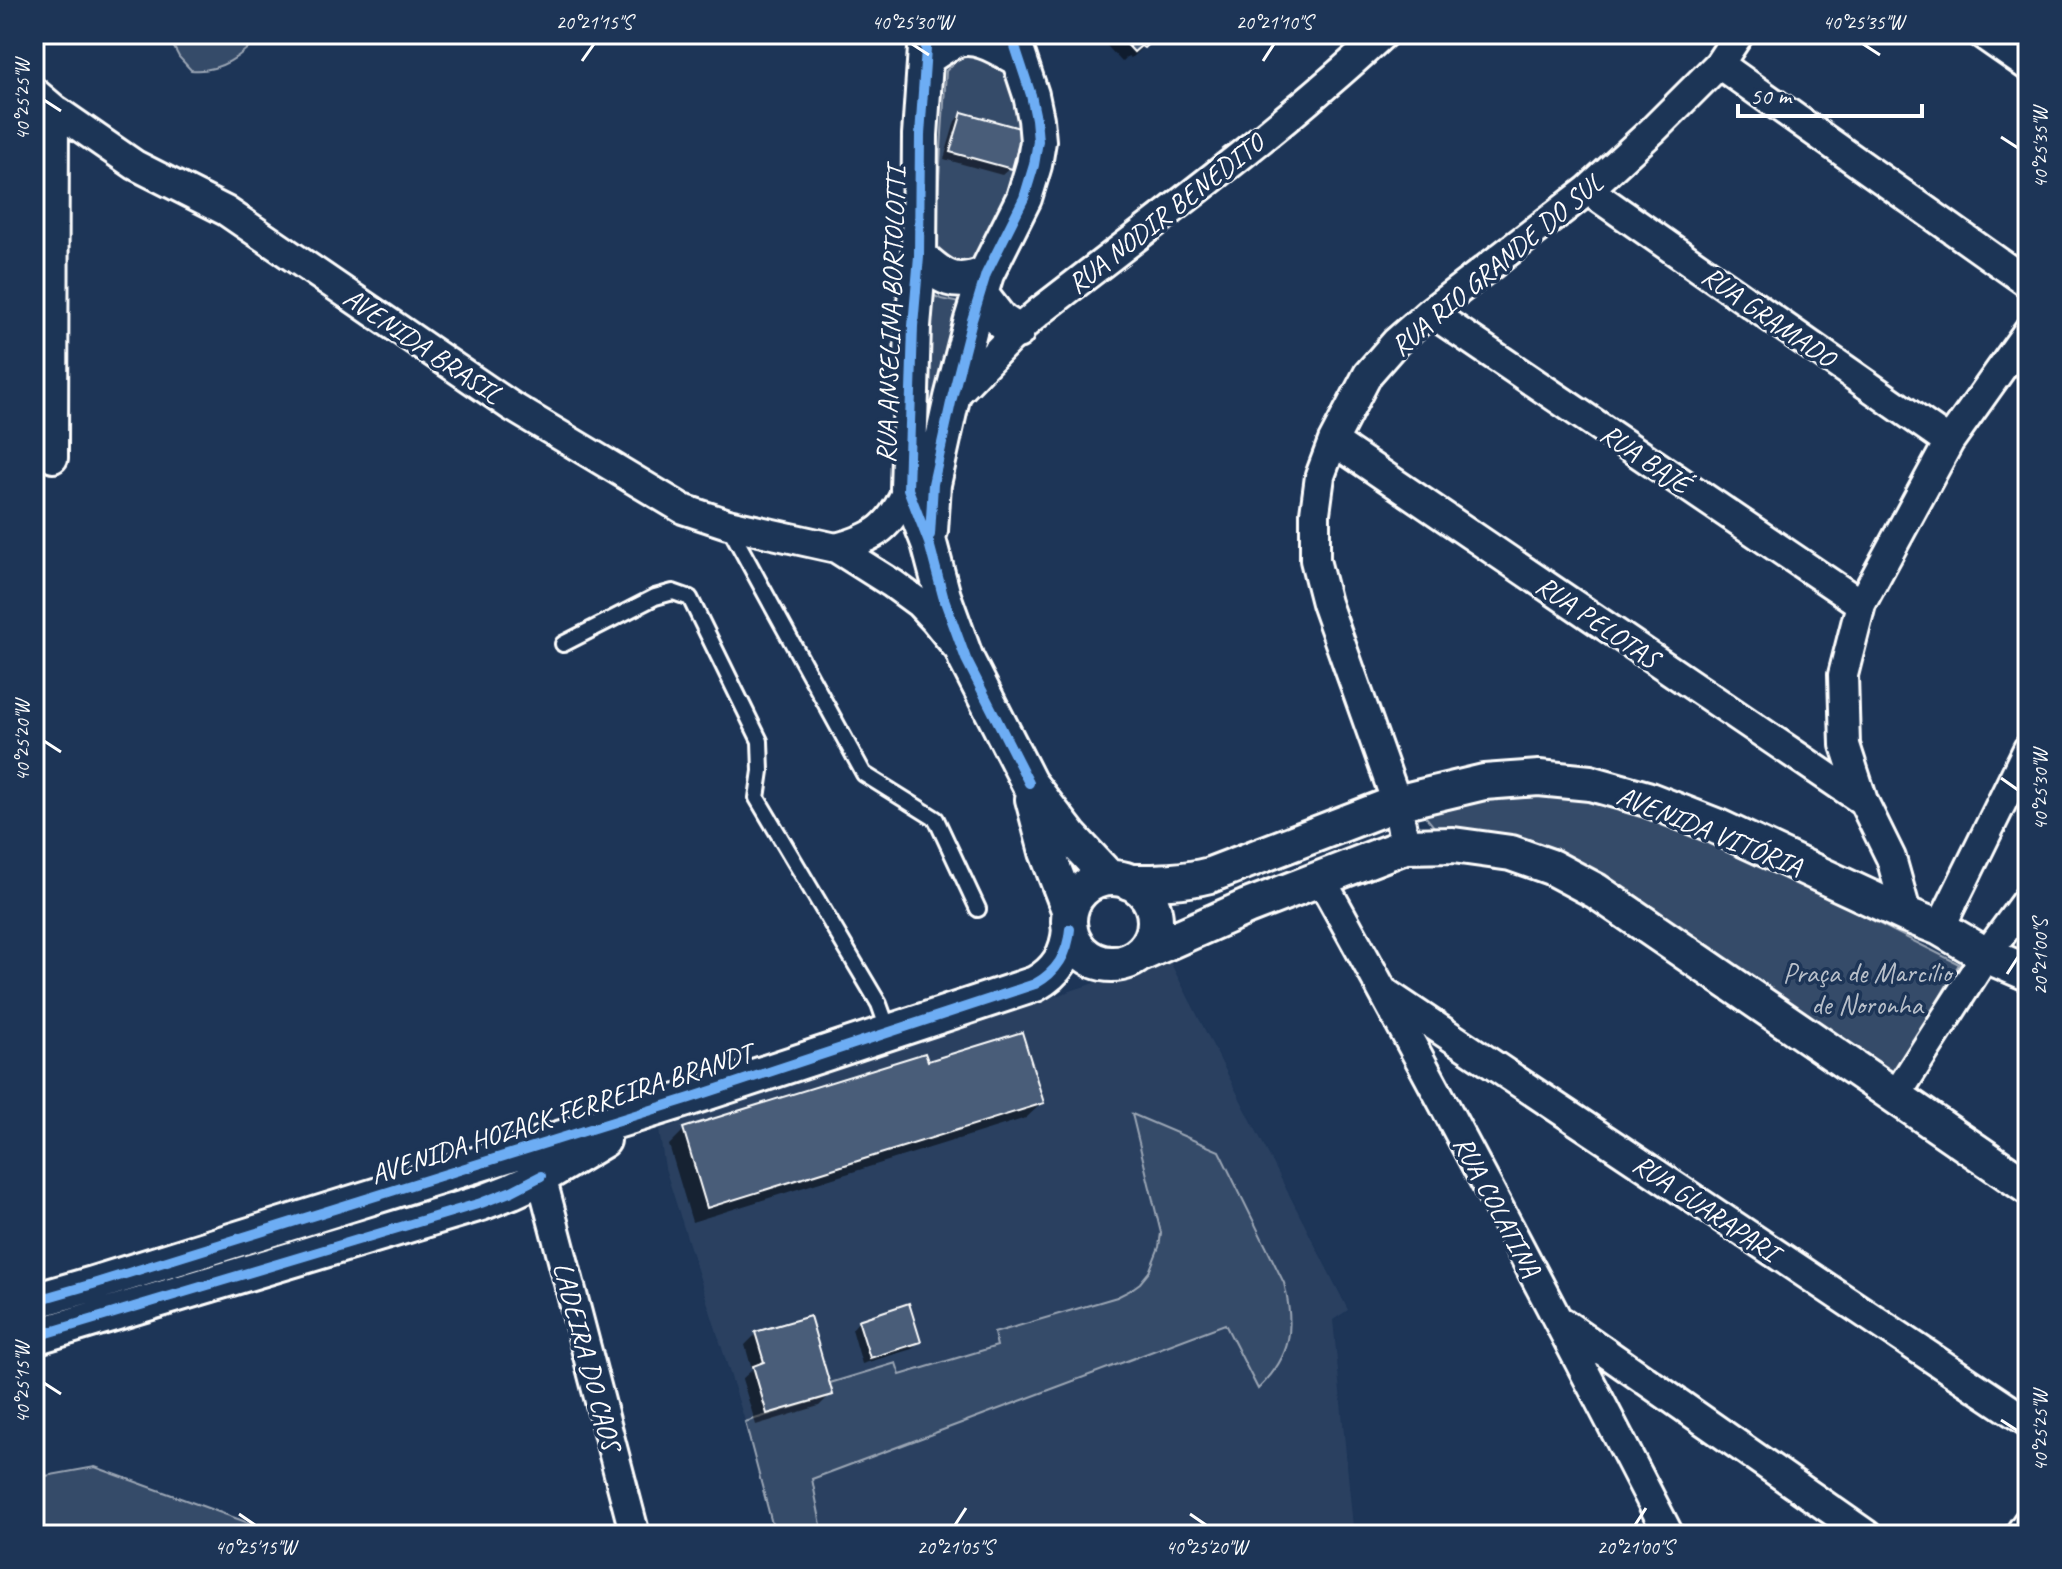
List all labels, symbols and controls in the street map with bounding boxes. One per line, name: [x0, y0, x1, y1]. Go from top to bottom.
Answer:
text: 20°21'15"S: [556, 10, 637, 35]
text: 40°25'30"W: [871, 10, 956, 35]
text: 20°21'10"S: [1236, 10, 1317, 35]
text: 40°25'35"W: [1822, 10, 1907, 35]
text: 40°25'25"W: [10, 56, 35, 141]
scale bar: [1738, 68, 1922, 118]
text: 50 m: [1750, 81, 1793, 111]
text: 40°25'35"W: [2028, 104, 2053, 189]
street label: RUA NODIR BENEDITO: [1060, 124, 1273, 301]
street label: RUA ANSELINA BORTOLOTTI: [868, 160, 913, 464]
street label: RUA RIO GRANDE DO SUL: [1383, 165, 1610, 363]
street label: RUA GRAMADO: [1695, 258, 1845, 377]
street label: AVENIDA BRASIL: [337, 280, 509, 412]
street label: RUA BAJÉ: [1594, 416, 1699, 503]
street label: RUA PELOTAS: [1529, 567, 1669, 677]
text: 40°25'20"W: [10, 697, 35, 782]
text: 40°25'30"W: [2028, 746, 2053, 831]
street label: AVENIDA VITÓRIA: [1612, 777, 1808, 884]
text: 20°21'00"S: [2028, 914, 2053, 995]
park label: Praça de Marcílio de Noronha: [1783, 955, 1954, 1022]
street label: AVENIDA HOZACK FERREIRA BRANDT: [366, 1033, 762, 1192]
street label: RUA COLATINA: [1446, 1130, 1550, 1283]
street label: RUA GUARAPARI: [1626, 1146, 1790, 1272]
street label: LADEIRA DO CAOS: [546, 1258, 631, 1458]
text: 40°25'15"W: [10, 1339, 35, 1424]
text: 40°25'25"W: [2028, 1387, 2053, 1472]
text: 40°25'15"W: [214, 1535, 299, 1560]
text: 20°21'05"S: [917, 1535, 998, 1560]
text: 40°25'20"W: [1165, 1535, 1250, 1560]
text: 20°21'00"S: [1597, 1535, 1678, 1560]

